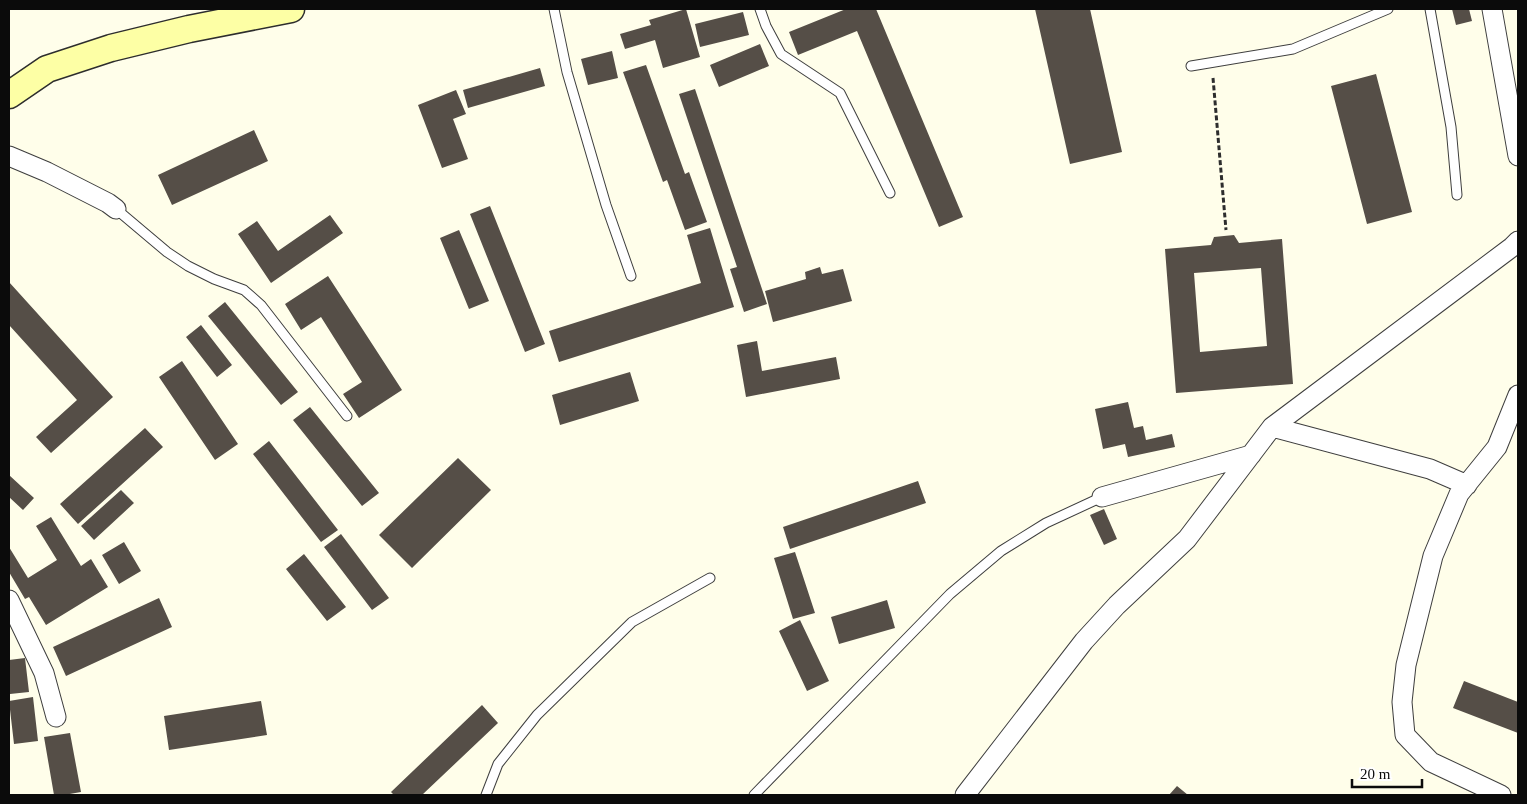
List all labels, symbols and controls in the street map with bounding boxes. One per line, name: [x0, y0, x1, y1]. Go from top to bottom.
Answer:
scale bar: [1352, 756, 1422, 788]
text: 20 m: [1360, 766, 1391, 782]

